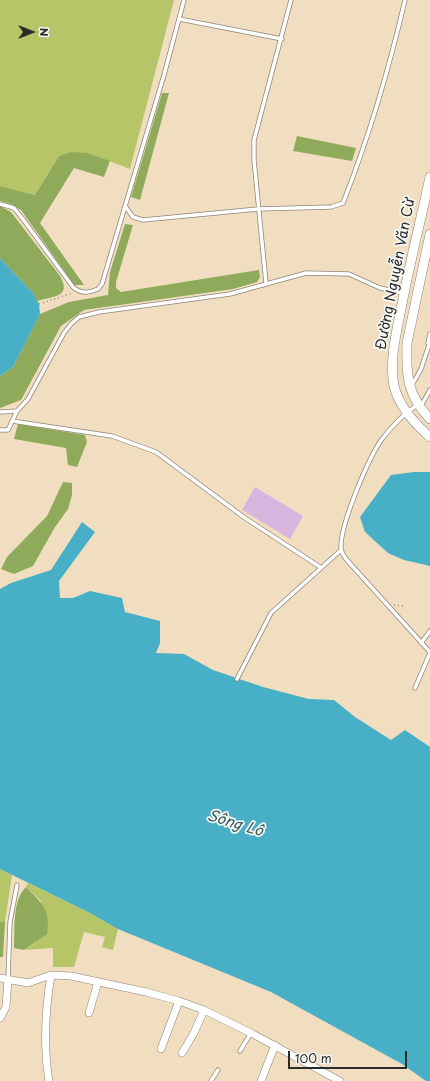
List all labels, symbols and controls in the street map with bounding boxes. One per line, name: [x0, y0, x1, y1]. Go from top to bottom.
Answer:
north arrow: [12, 12, 52, 52]
text: N: [36, 28, 53, 36]
street label: Đường Nguyễn Văn Cừ: [373, 197, 419, 351]
water label: Sông Lô: [205, 807, 265, 841]
scale bar: [290, 1043, 409, 1069]
text: 100 m: [295, 1049, 332, 1067]

